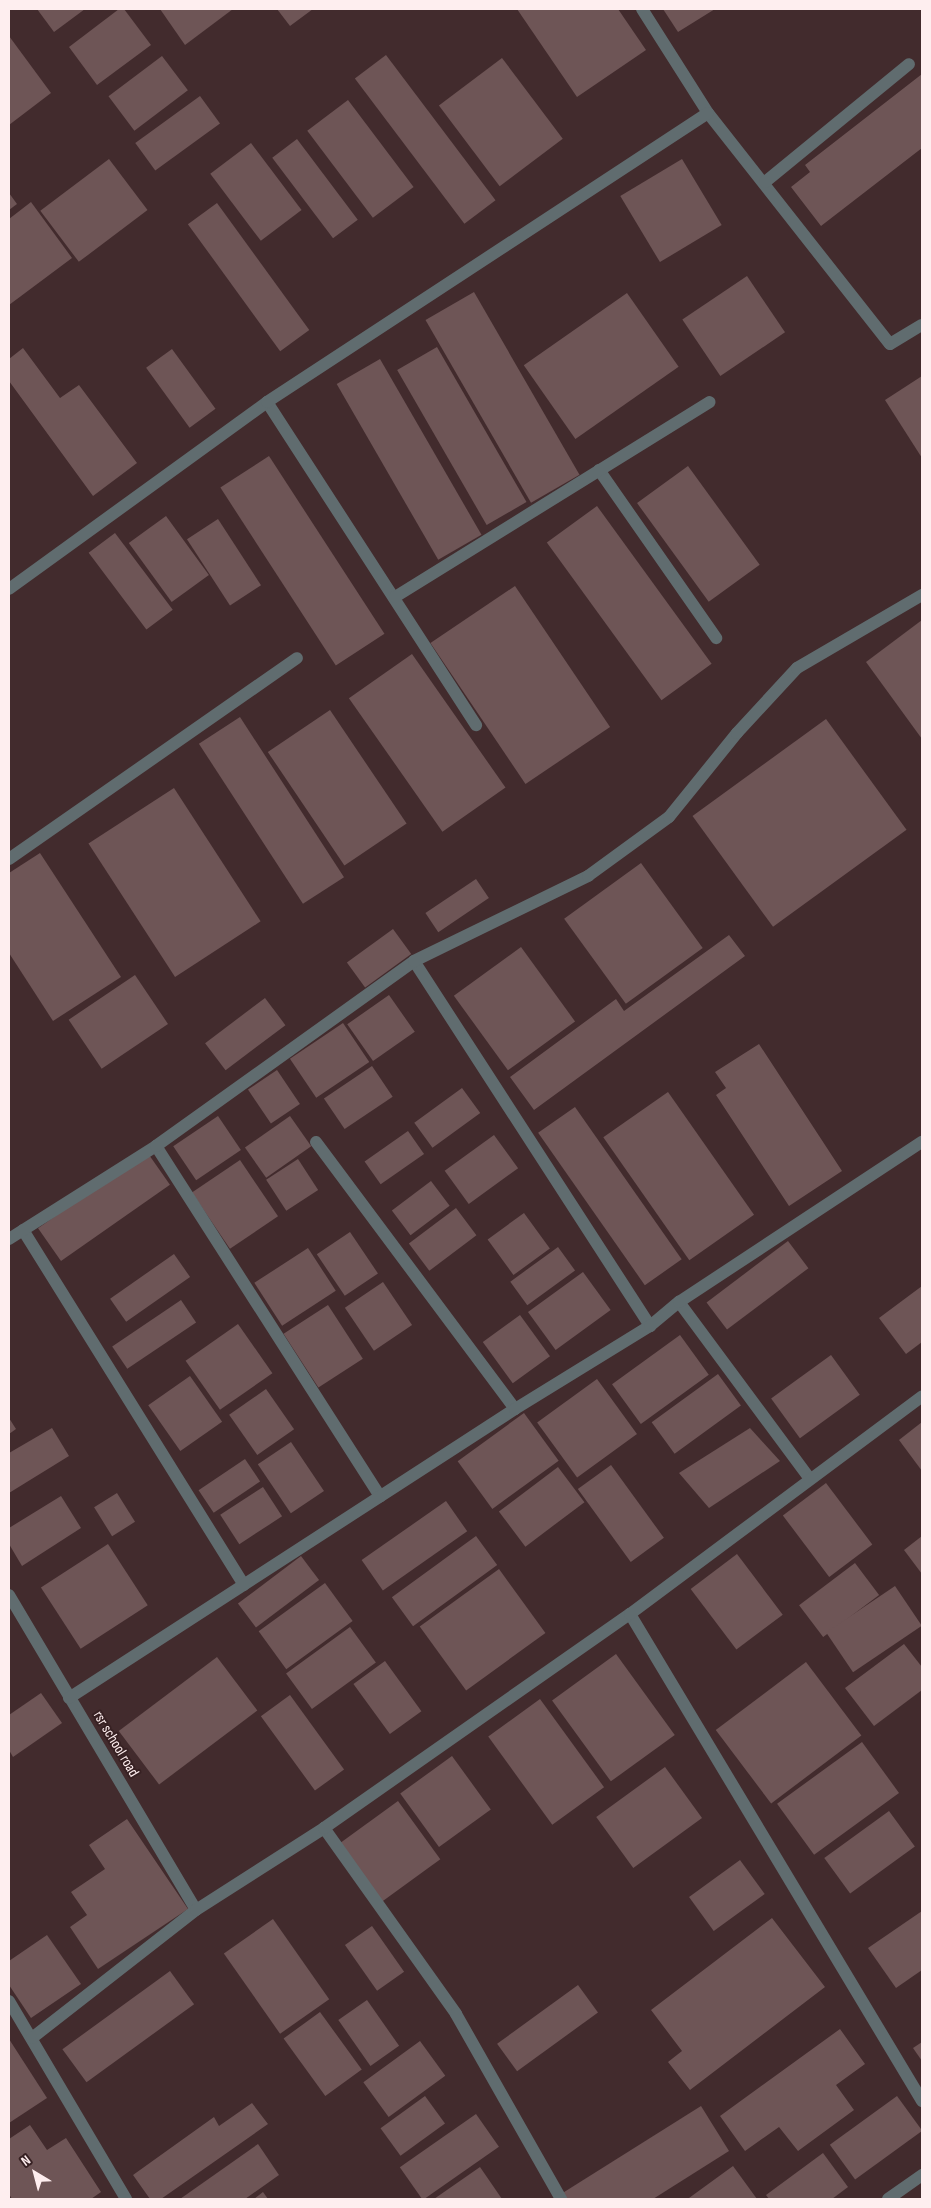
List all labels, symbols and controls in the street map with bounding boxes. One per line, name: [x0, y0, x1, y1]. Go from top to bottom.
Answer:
street label: rsr school road: [89, 1708, 143, 1780]
north arrow: [10, 2148, 60, 2198]
text: N: [18, 2152, 34, 2170]

